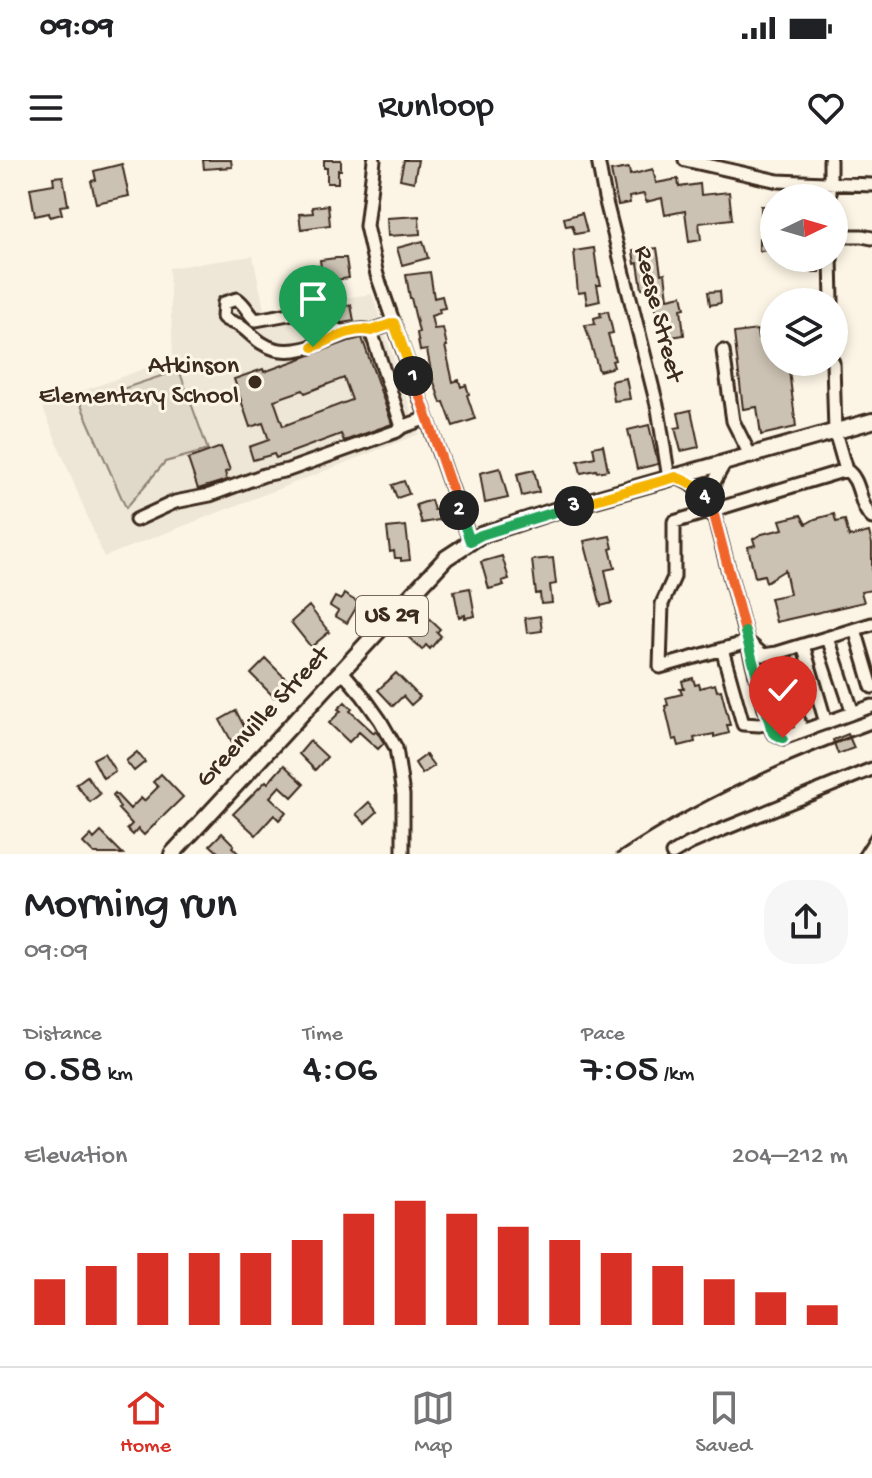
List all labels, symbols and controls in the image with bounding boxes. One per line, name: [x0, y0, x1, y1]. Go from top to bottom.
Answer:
text: 09:09: [40, 11, 114, 46]
icon: menu: [24, 86, 68, 130]
icon: heart: [804, 86, 848, 130]
text: Runloop: [378, 87, 494, 130]
north arrow: [760, 184, 848, 272]
map controls: [760, 184, 848, 376]
street label: Reese Street: [625, 243, 689, 387]
pin: [279, 265, 347, 347]
icon: arrive: [291, 277, 335, 321]
button: layers: [760, 288, 848, 376]
place label: Atkinson Elementary School: [39, 352, 240, 413]
pin: 1: [393, 356, 433, 396]
text: 1: [409, 363, 417, 389]
marker: Atkinson Elementary School: [246, 373, 264, 391]
pin: 4: [685, 477, 725, 517]
text: 4: [700, 484, 710, 510]
pin: 3: [554, 486, 594, 526]
pin: 2: [439, 490, 479, 530]
text: 3: [568, 493, 580, 519]
text: 2: [454, 497, 464, 523]
road number: US 29: [356, 596, 428, 636]
street label: Greenville Street: [191, 639, 339, 795]
pin: [749, 656, 817, 738]
icon: check: [761, 668, 805, 712]
button: share: [764, 880, 848, 964]
text: Morning run: [24, 881, 237, 933]
text: 09:09: [24, 937, 88, 968]
text: Distance: [24, 1022, 102, 1048]
text: Time: [303, 1022, 343, 1048]
text: Pace: [581, 1022, 625, 1048]
text: 0.58: [24, 1048, 102, 1095]
text: 4:06: [303, 1048, 377, 1095]
text: 7:05: [581, 1048, 658, 1095]
text: km: [102, 1062, 133, 1088]
text: /km: [658, 1062, 694, 1088]
text: Elevation: [24, 1142, 127, 1173]
text: 204–212 m: [732, 1142, 848, 1173]
tab: Home: [120, 1386, 171, 1460]
tab: Map: [411, 1386, 455, 1460]
tab: Saved: [696, 1386, 752, 1460]

